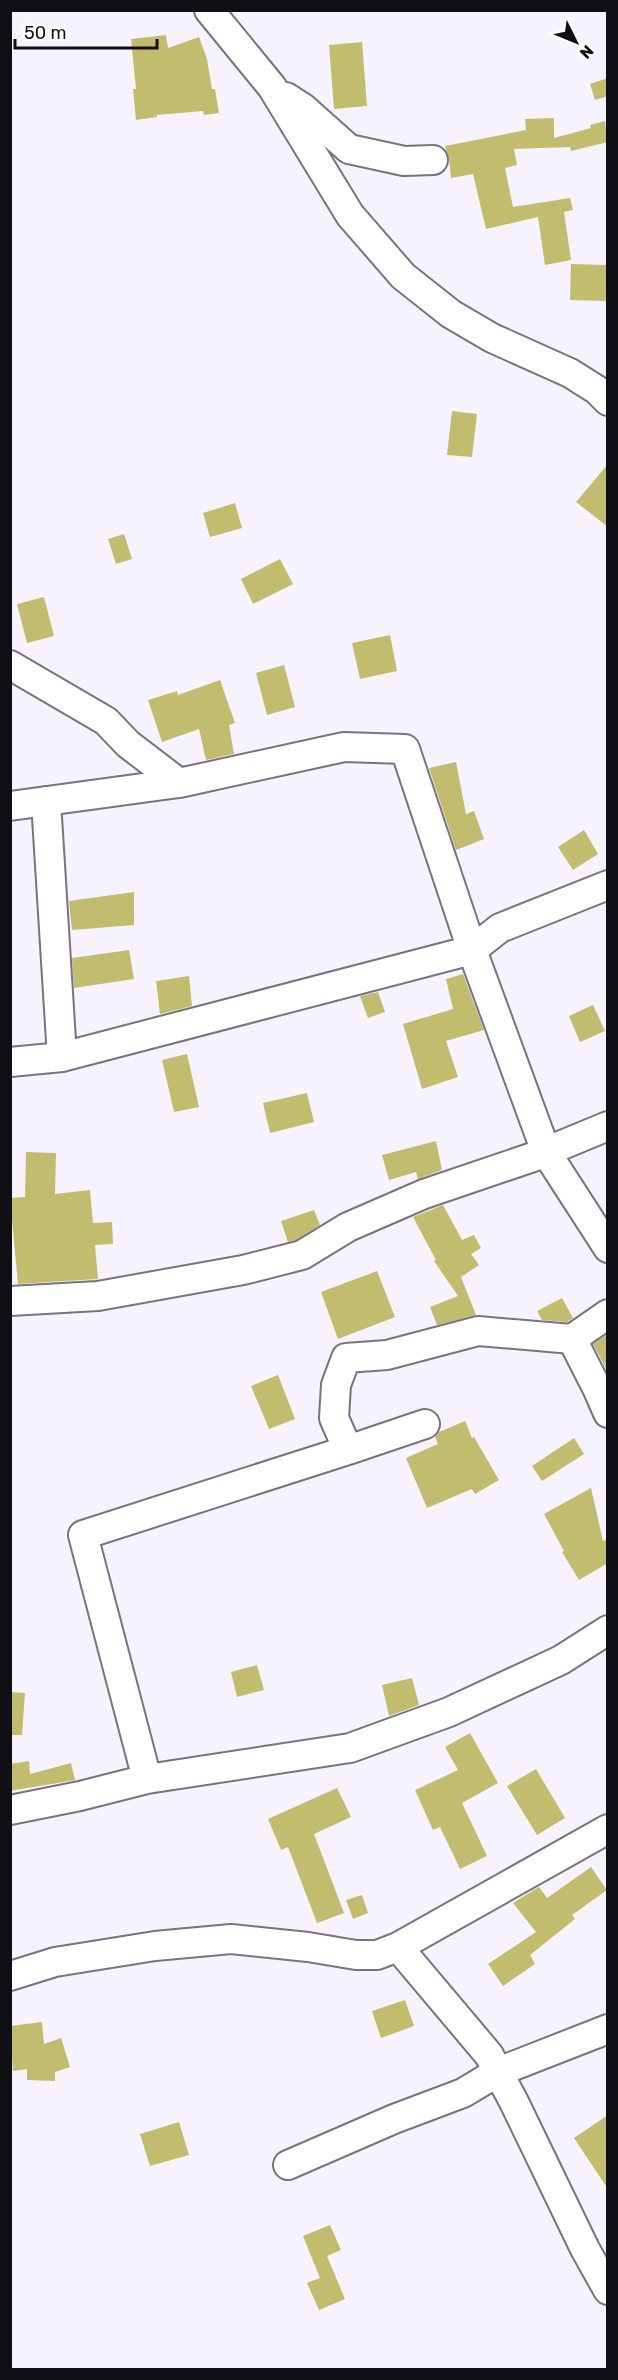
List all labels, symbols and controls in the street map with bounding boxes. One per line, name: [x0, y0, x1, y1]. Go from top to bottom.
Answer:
scale bar: [15, 12, 158, 50]
north arrow: [546, 12, 606, 72]
text: 50 m: [24, 22, 67, 44]
text: N: [576, 41, 597, 63]

